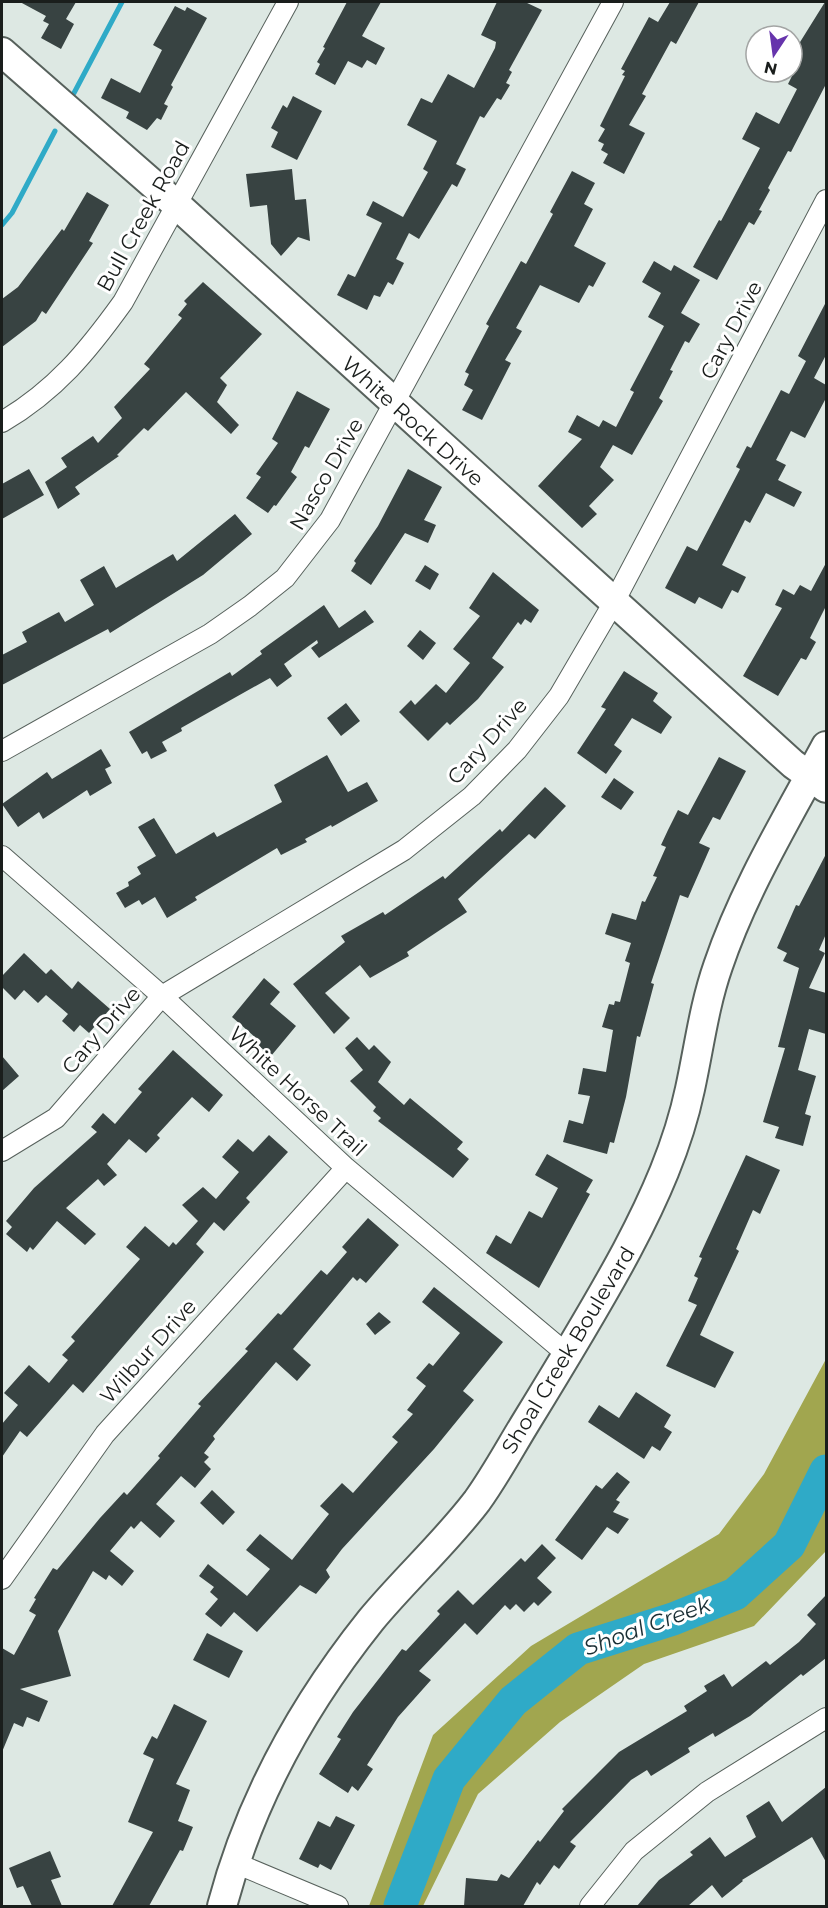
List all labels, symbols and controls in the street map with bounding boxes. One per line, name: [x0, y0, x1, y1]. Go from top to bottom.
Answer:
north arrow: [744, 24, 804, 84]
text: N: [762, 57, 779, 79]
street label: Bull Creek Road: [91, 136, 195, 296]
street label: Cary Drive: [695, 277, 767, 383]
street label: White Rock Drive: [337, 351, 489, 491]
street label: Nasco Drive: [284, 414, 368, 534]
street label: Cary Drive: [442, 693, 532, 789]
street label: Cary Drive: [56, 981, 146, 1079]
street label: White Horse Trail: [224, 1021, 372, 1161]
street label: Shoal Creek Boulevard: [496, 1242, 640, 1458]
street label: Wilbur Drive: [95, 1294, 201, 1408]
water label: Shoal Creek: [580, 1590, 715, 1661]

